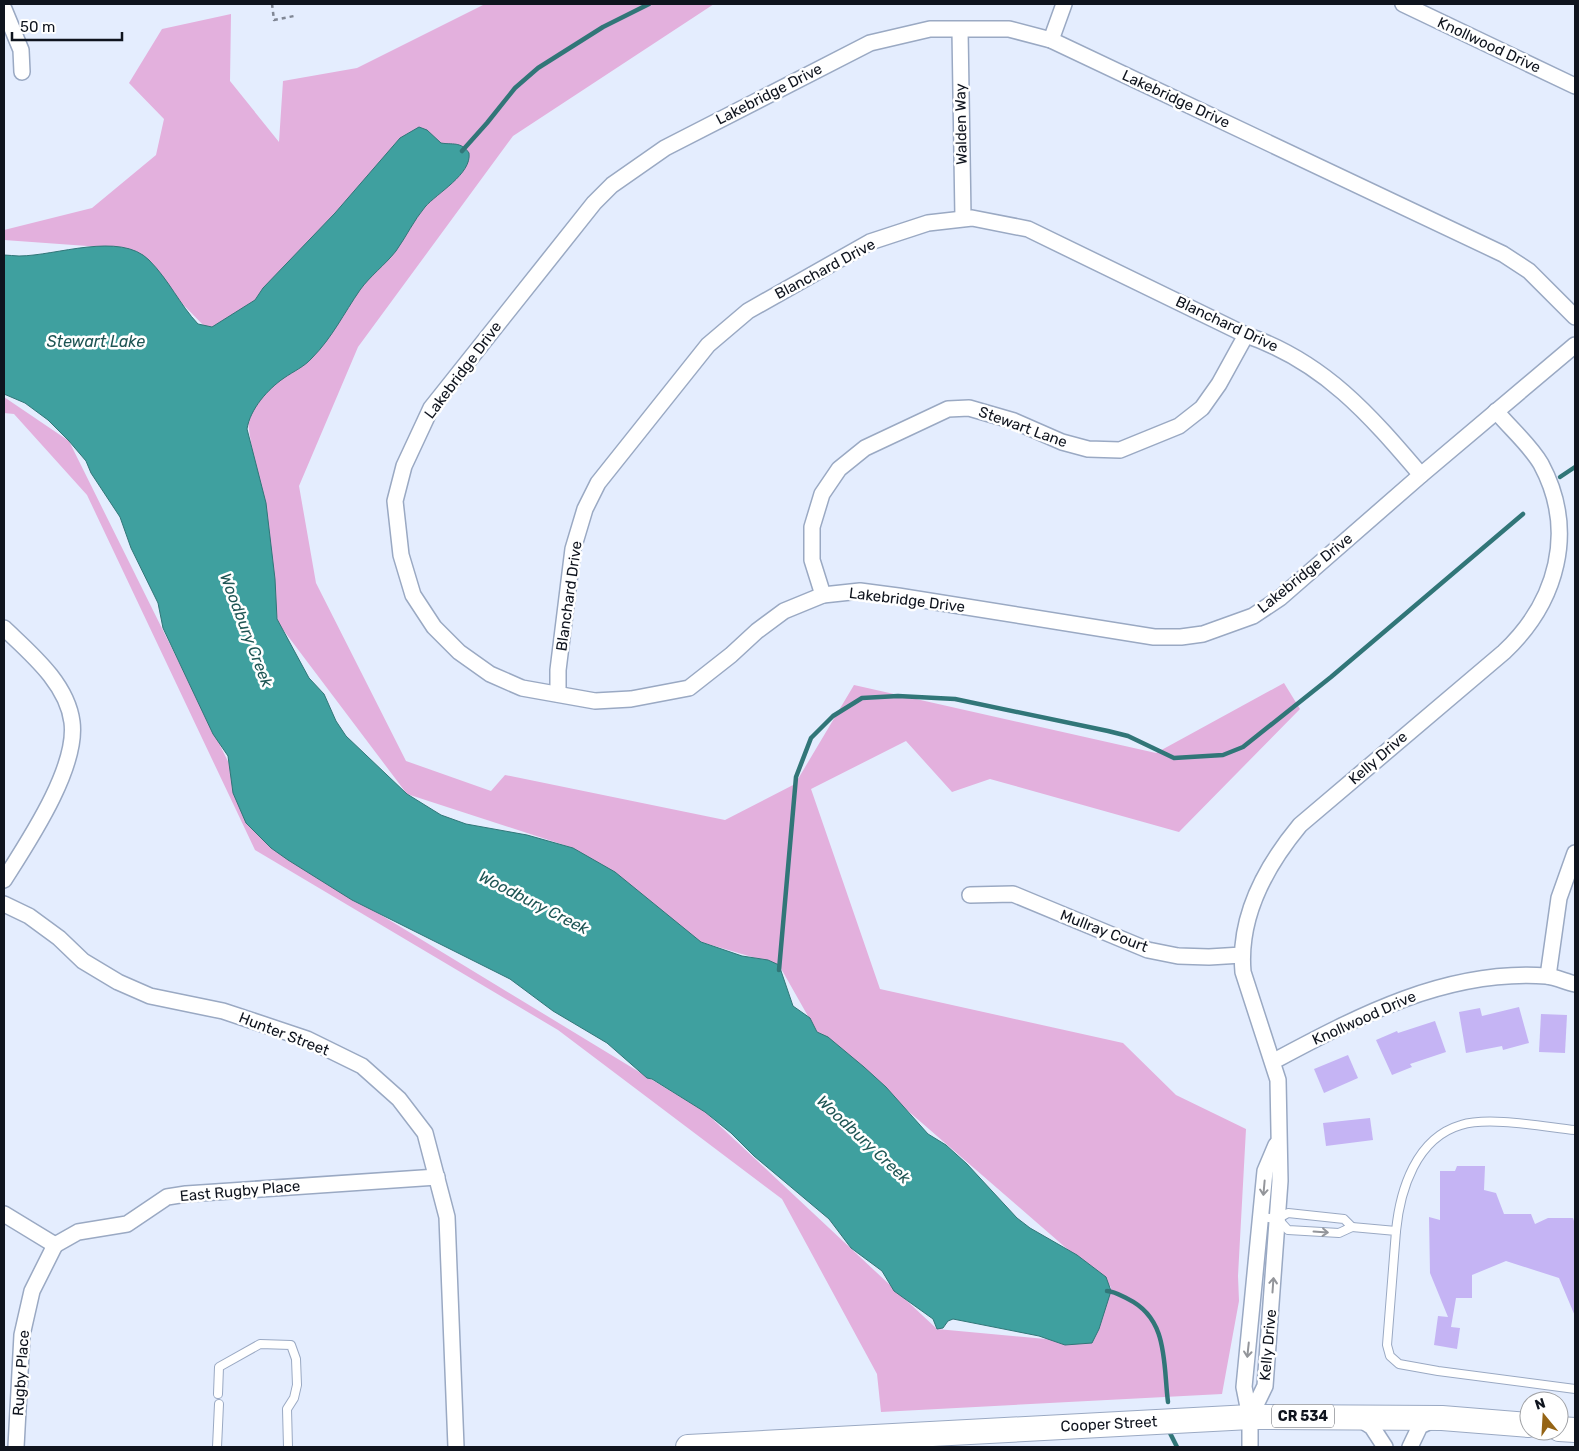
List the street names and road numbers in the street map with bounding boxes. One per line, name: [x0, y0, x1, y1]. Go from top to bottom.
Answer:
street label: Knollwood Drive: [1435, 13, 1543, 77]
street label: Lakebridge Drive: [713, 59, 825, 129]
street label: Lakebridge Drive: [1119, 66, 1233, 132]
street label: Walden Way: [951, 83, 971, 165]
street label: Blanchard Drive: [772, 235, 878, 303]
street label: Blanchard Drive: [1173, 292, 1281, 356]
street label: Lakebridge Drive: [421, 318, 505, 422]
street label: Stewart Lane: [976, 403, 1070, 451]
street label: Lakebridge Drive: [1254, 529, 1356, 617]
street label: Blanchard Drive: [552, 540, 586, 652]
street label: Lakebridge Drive: [848, 584, 966, 616]
street label: Kelly Drive: [1345, 728, 1411, 788]
street label: Mullray Court: [1058, 906, 1151, 956]
street label: Knollwood Drive: [1309, 987, 1419, 1049]
street label: Hunter Street: [236, 1009, 332, 1060]
street label: East Rugby Place: [179, 1177, 301, 1205]
street label: Kelly Drive: [1256, 1308, 1280, 1382]
street label: Rugby Place: [9, 1329, 33, 1417]
road number: CR 534: [1272, 1404, 1334, 1428]
street label: Cooper Street: [1060, 1412, 1158, 1436]

